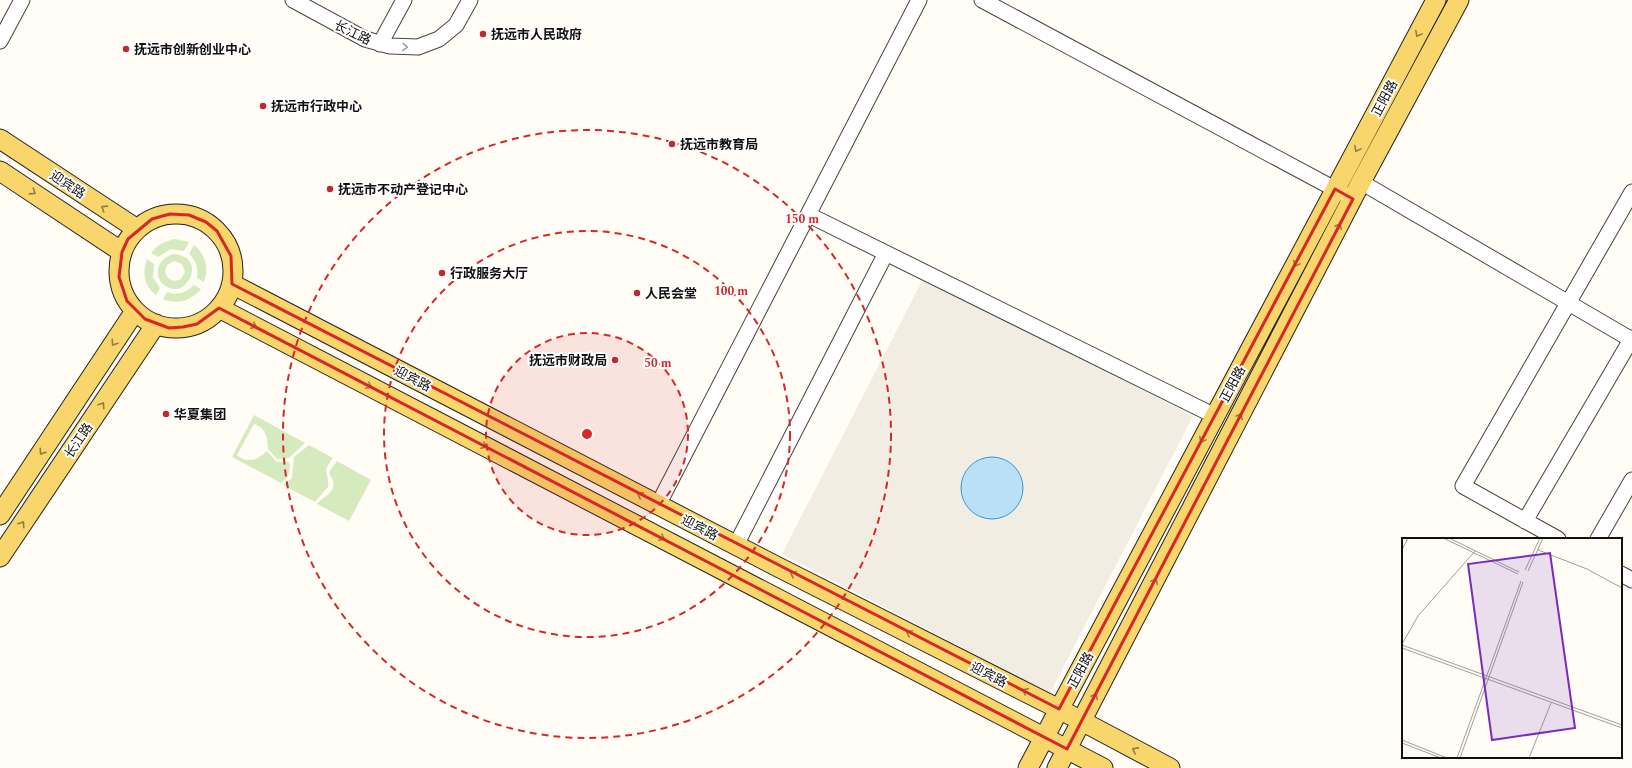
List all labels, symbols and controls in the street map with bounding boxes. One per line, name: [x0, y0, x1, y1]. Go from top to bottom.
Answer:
street label: 长江路: [331, 15, 374, 50]
place label: 抚远市人民政府: [491, 25, 582, 45]
marker: 抚远市人民政府: [478, 29, 488, 39]
one-way arrow: [1415, 30, 1423, 38]
place label: 抚远市创新创业中心: [134, 40, 251, 60]
one-way arrow: [402, 43, 408, 51]
marker: 抚远市创新创业中心: [121, 44, 131, 54]
street label: 正阳路: [1367, 77, 1403, 120]
place label: 抚远市行政中心: [271, 97, 362, 117]
marker: 抚远市行政中心: [258, 101, 268, 111]
place label: 抚远市教育局: [680, 135, 758, 155]
marker: 抚远市教育局: [667, 139, 677, 149]
one-way arrow: [1354, 145, 1361, 152]
street label: 迎宾路: [46, 166, 89, 204]
place label: 抚远市不动产登记中心: [338, 180, 468, 200]
marker: 抚远市不动产登记中心: [325, 184, 335, 194]
one-way arrow: [28, 187, 35, 194]
one-way arrow: [101, 205, 108, 213]
text: 150 m: [785, 210, 819, 229]
one-way arrow: [1334, 223, 1342, 230]
one-way arrow: [1293, 260, 1300, 267]
place label: 行政服务大厅: [450, 264, 528, 284]
marker: 行政服务大厅: [437, 268, 447, 278]
text: 100 m: [714, 282, 748, 301]
place label: 人民会堂: [645, 284, 697, 304]
marker: 人民会堂: [632, 288, 642, 298]
one-way arrow: [249, 321, 257, 329]
one-way arrow: [111, 339, 119, 346]
place label: 抚远市财政局: [529, 351, 607, 371]
text: 50 m: [644, 354, 672, 373]
marker: 抚远市财政局: [610, 355, 620, 365]
street label: 迎宾路: [391, 361, 434, 397]
street label: 正阳路: [1215, 363, 1251, 406]
one-way arrow: [365, 381, 372, 389]
one-way arrow: [97, 402, 104, 409]
place label: 华夏集团: [174, 405, 226, 425]
marker: 华夏集团: [161, 409, 171, 419]
one-way arrow: [1236, 413, 1243, 420]
street label: 长江路: [60, 419, 98, 462]
centre of rings: [580, 427, 594, 441]
one-way arrow: [1199, 436, 1207, 444]
one-way arrow: [480, 441, 488, 449]
one-way arrow: [40, 447, 47, 454]
one-way arrow: [636, 493, 644, 500]
street label: 迎宾路: [678, 510, 721, 546]
one-way arrow: [17, 521, 25, 528]
one-way arrow: [658, 533, 665, 541]
inset map: [1402, 538, 1622, 758]
one-way arrow: [789, 571, 797, 579]
one-way arrow: [1150, 578, 1158, 585]
one-way arrow: [905, 630, 913, 638]
street label: 正阳路: [1063, 649, 1099, 692]
street label: 迎宾路: [967, 657, 1010, 693]
one-way arrow: [1021, 689, 1029, 696]
one-way arrow: [1090, 693, 1098, 701]
one-way arrow: [1132, 747, 1140, 754]

